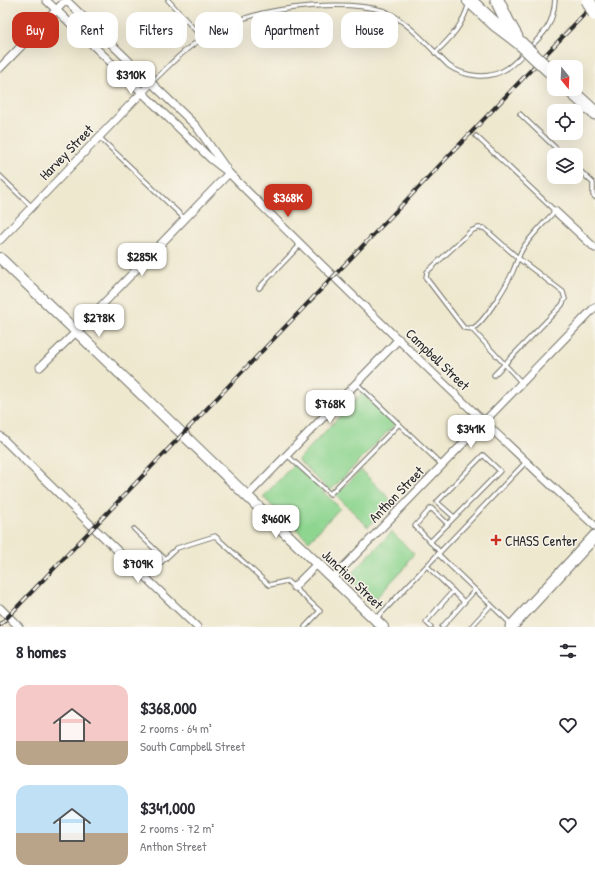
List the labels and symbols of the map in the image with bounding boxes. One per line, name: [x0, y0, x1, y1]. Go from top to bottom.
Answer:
north arrow: [547, 60, 583, 96]
pin: $310K: [103, 61, 159, 95]
street label: Harvey Street: [35, 120, 98, 185]
pin: $368K: [260, 184, 316, 218]
pin: $285K: [114, 243, 170, 277]
pin: $278K: [71, 304, 127, 338]
street label: Campbell Street: [401, 324, 474, 395]
pin: $768K: [302, 390, 358, 424]
pin: $341K: [443, 415, 499, 449]
street label: Anthon Street: [364, 462, 428, 526]
pin: $460K: [248, 505, 304, 539]
place label: CHASS Center: [505, 531, 578, 550]
marker: CHASS Center: [490, 534, 502, 546]
street label: Junction Street: [318, 545, 388, 613]
pin: $709K: [110, 550, 166, 584]

